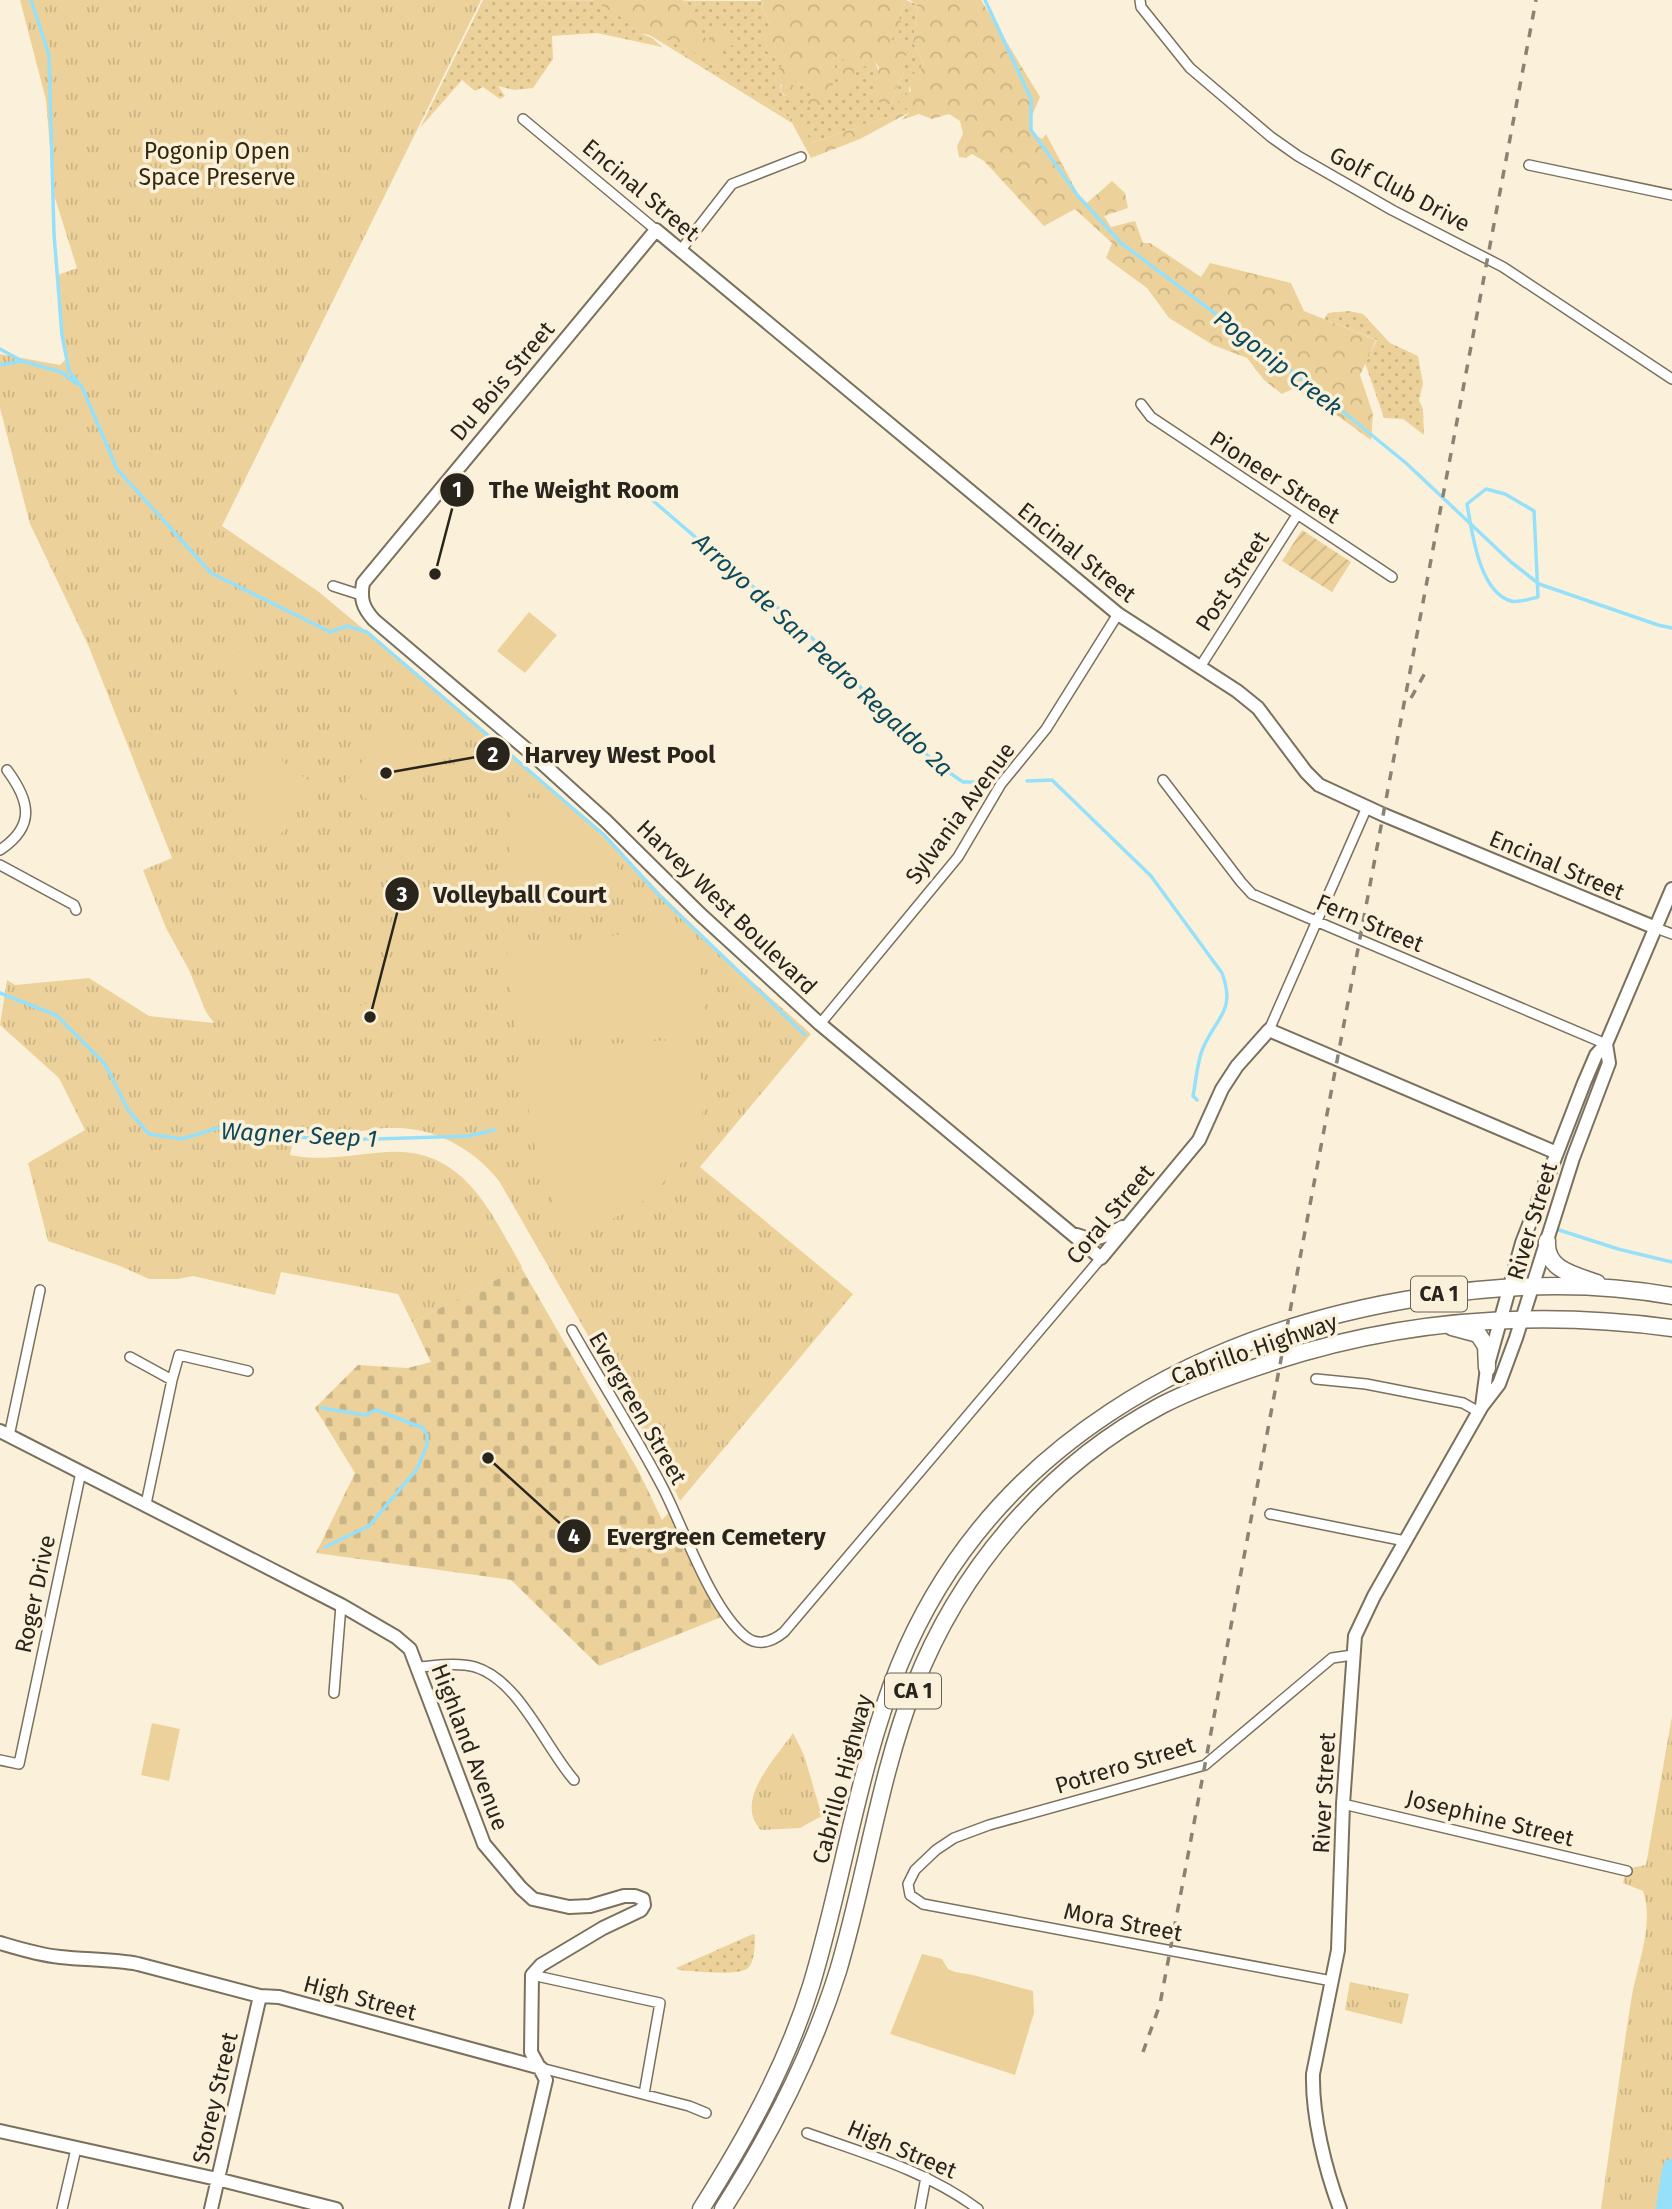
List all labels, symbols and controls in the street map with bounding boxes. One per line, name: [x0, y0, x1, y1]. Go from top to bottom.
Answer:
street label: Encinal Street: [577, 133, 706, 247]
park label: Pogonip Open Space Preserve: [138, 137, 296, 191]
street label: Golf Club Drive: [1325, 140, 1475, 238]
water label: Pogonip Creek: [1208, 304, 1348, 422]
street label: Du Bois Street: [444, 315, 561, 446]
street label: Pioneer Street: [1205, 425, 1346, 530]
callout: The Weight Room: [439, 467, 693, 512]
text: The Weight Room: [489, 476, 679, 504]
text: 1: [452, 477, 462, 503]
street label: Encinal Street: [1012, 496, 1142, 609]
street label: Post Street: [1189, 525, 1275, 636]
water label: Arroyo de San Pedro Regaldo 2a: [687, 527, 958, 782]
callout: Harvey West Pool: [475, 732, 729, 777]
street label: Sylvania Avenue: [899, 737, 1021, 889]
text: Harvey West Pool: [525, 741, 716, 769]
text: 2: [488, 742, 499, 768]
street label: Harvey West Boulevard: [631, 814, 823, 1000]
street label: Encinal Street: [1485, 824, 1629, 906]
callout: Volleyball Court: [384, 872, 621, 917]
text: Volleyball Court: [432, 881, 608, 909]
text: 3: [396, 882, 408, 908]
street label: Fern Street: [1312, 888, 1429, 958]
water label: Wagner Seep 1: [220, 1117, 378, 1153]
street label: Coral Street: [1060, 1158, 1160, 1270]
street label: River Street: [1501, 1158, 1563, 1283]
road number: CA 1: [1411, 1276, 1467, 1312]
street label: Cabrillo Highway: [1167, 1307, 1342, 1391]
street label: Evergreen Street: [583, 1327, 693, 1490]
callout: Evergreen Cemetery: [557, 1514, 839, 1559]
text: Evergreen Cemetery: [606, 1523, 826, 1551]
text: 4: [568, 1524, 580, 1550]
street label: Roger Drive: [9, 1532, 61, 1656]
street label: Highland Avenue: [425, 1660, 515, 1834]
road number: CA 1: [885, 1674, 941, 1708]
street label: Cabrillo Highway: [806, 1691, 878, 1867]
street label: Potrero Street: [1051, 1730, 1199, 1800]
street label: River Street: [1307, 1731, 1341, 1854]
street label: Josephine Street: [1403, 1784, 1577, 1853]
street label: Mora Street: [1061, 1897, 1185, 1947]
street label: High Street: [300, 1969, 420, 2027]
street label: Storey Street: [186, 2029, 244, 2167]
street label: High Street: [843, 2113, 962, 2185]

